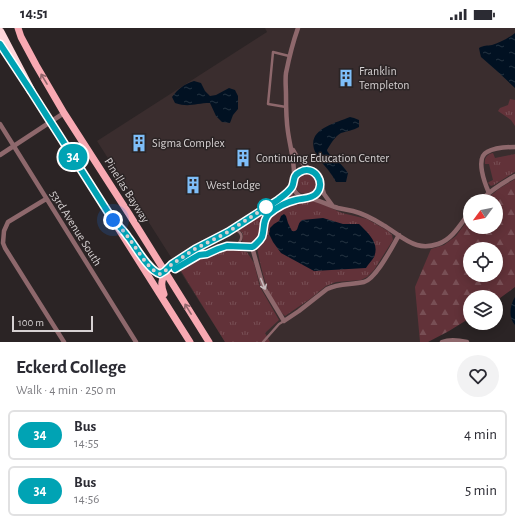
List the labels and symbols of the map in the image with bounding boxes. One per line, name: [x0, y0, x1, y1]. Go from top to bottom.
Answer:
place label: Franklin Templeton: [359, 65, 409, 91]
building icon: Franklin Templeton: [336, 68, 356, 88]
one-way arrow: [40, 73, 48, 85]
building icon: Sigma Complex: [129, 133, 149, 153]
place label: Sigma Complex: [152, 137, 225, 149]
line badge: 34: [55, 144, 91, 170]
building icon: Continuing Education Center: [233, 148, 253, 168]
place label: Continuing Education Center: [256, 152, 389, 164]
street label: Pinellas Bayway: [101, 155, 152, 225]
building icon: West Lodge: [183, 175, 203, 195]
place label: West Lodge: [206, 179, 260, 191]
street label: 53rd Avenue South: [48, 188, 104, 268]
north arrow: [463, 194, 503, 234]
unlabelled marker: [257, 198, 275, 216]
your location: [103, 210, 123, 230]
one-way arrow: [260, 278, 268, 290]
one-way arrow: [184, 303, 192, 315]
scale bar: [12, 314, 93, 333]

